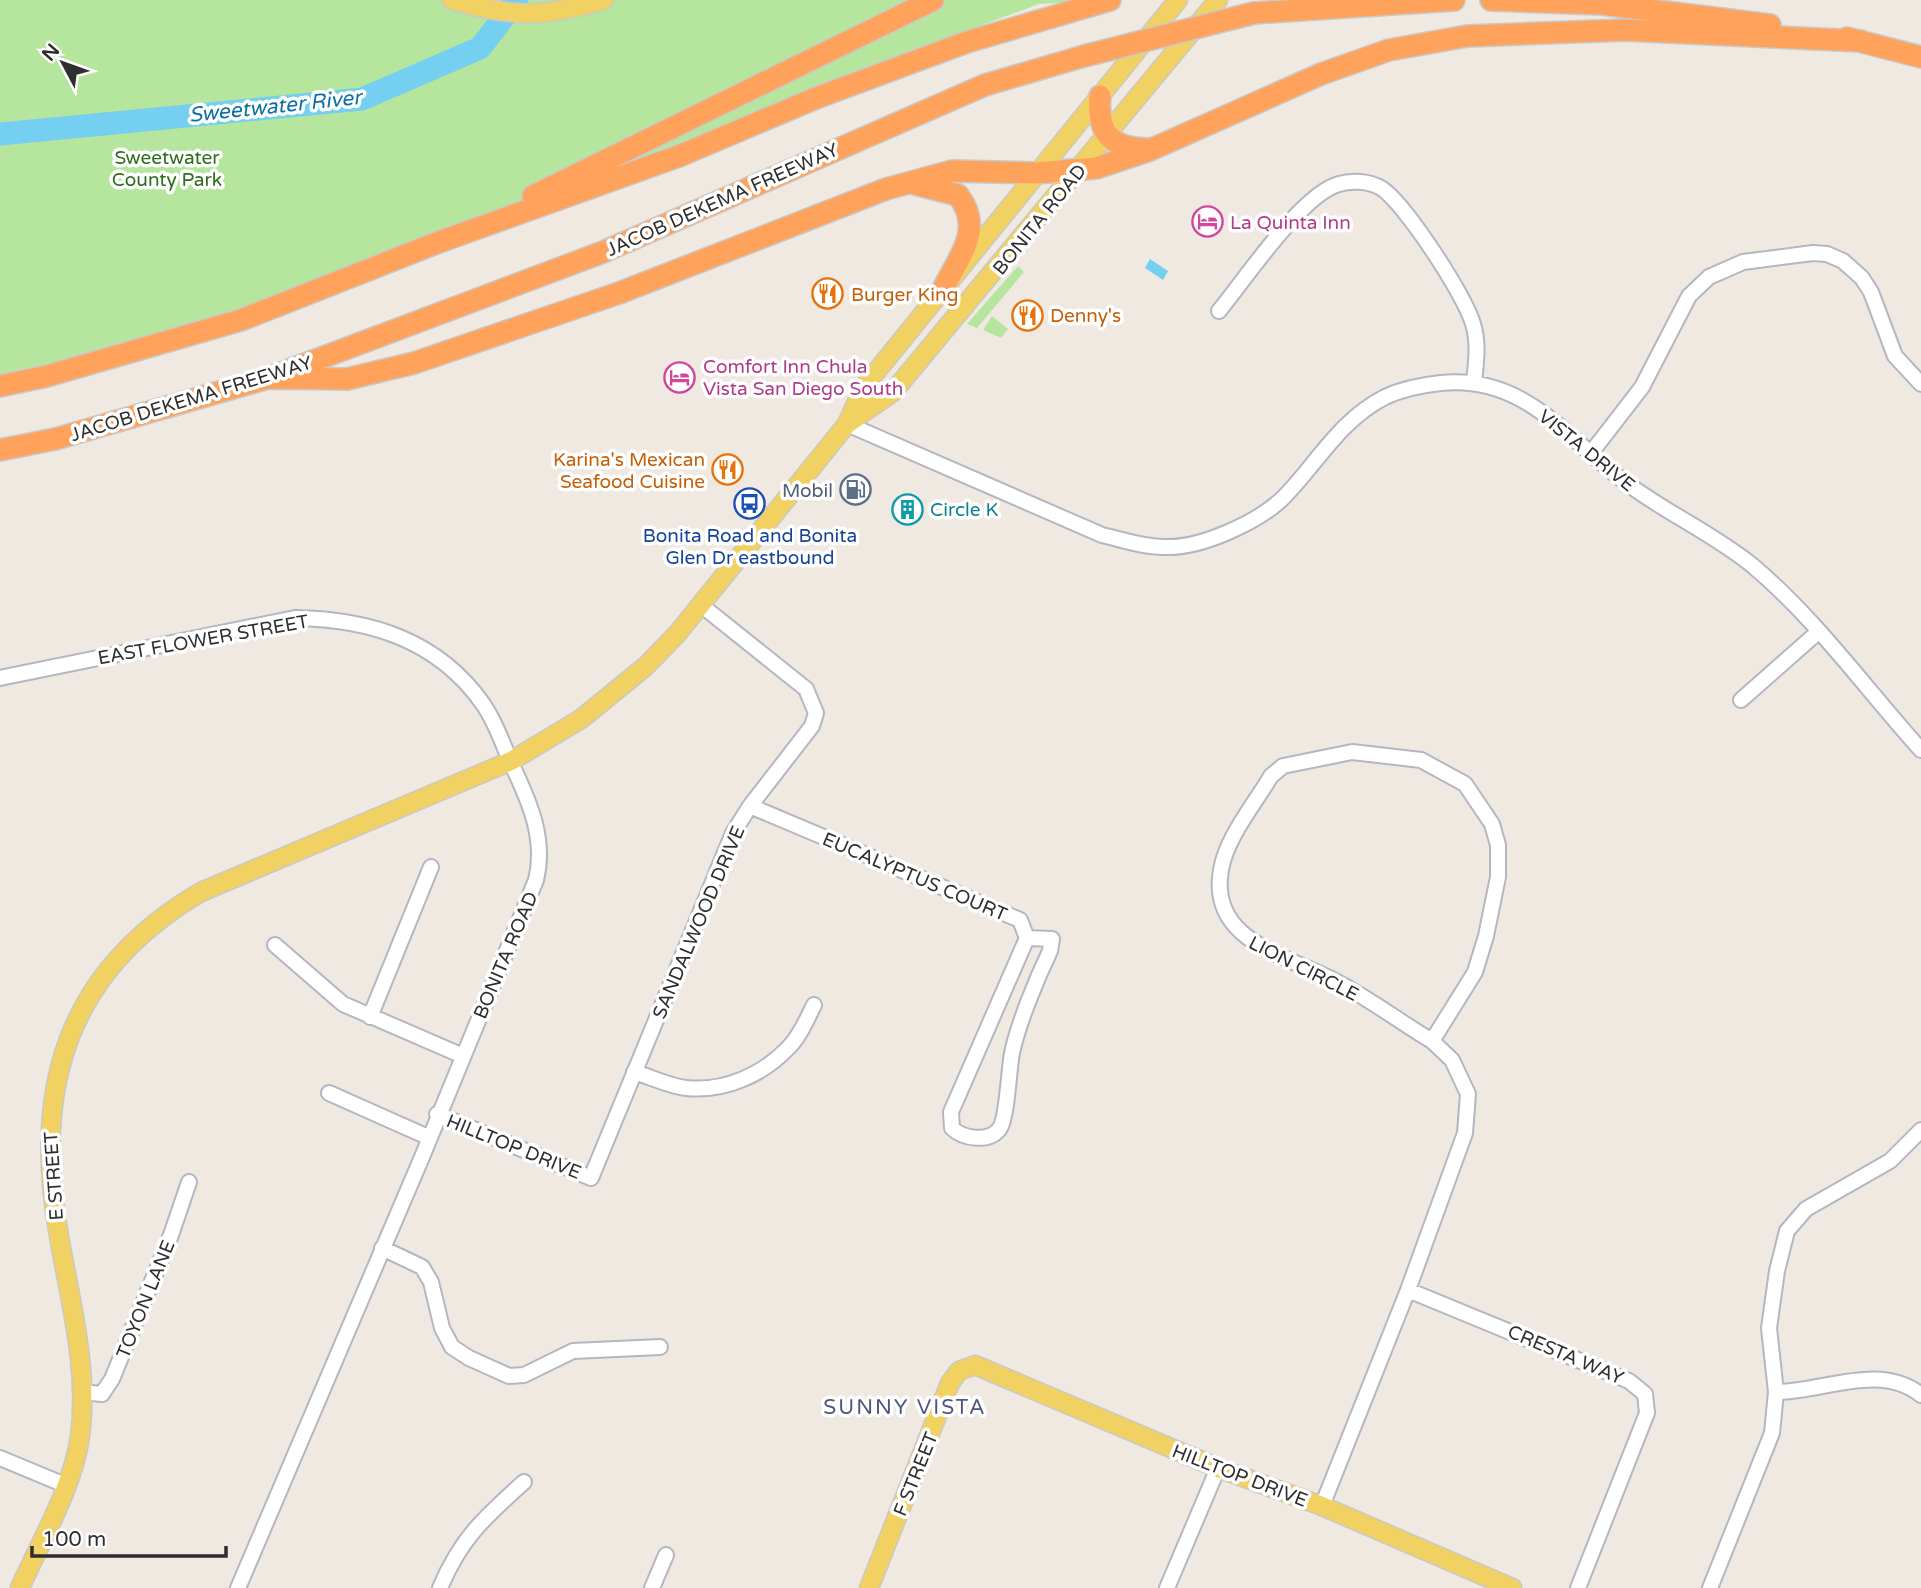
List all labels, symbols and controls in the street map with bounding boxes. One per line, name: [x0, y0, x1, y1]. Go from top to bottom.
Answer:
north arrow: [28, 28, 98, 98]
text: N: [38, 40, 64, 65]
water label: Sweetwater River: [188, 85, 365, 128]
street label: JACOB DEKEMA FREEWAY: [603, 139, 842, 261]
park label: Sweetwater County Park: [112, 147, 222, 191]
street label: BONITA ROAD: [988, 160, 1091, 279]
hotel icon: La Quinta Inn: [1190, 205, 1224, 239]
place label: La Quinta Inn: [1230, 212, 1351, 234]
restaurant icon: Burger King: [811, 277, 845, 311]
place label: Burger King: [851, 284, 959, 306]
restaurant icon: Denny's: [1010, 298, 1044, 332]
place label: Denny's: [1050, 305, 1121, 327]
street label: JACOB DEKEMA FREEWAY: [68, 352, 315, 446]
place label: Comfort Inn Chula Vista San Diego South: [703, 356, 903, 400]
hotel icon: Comfort Inn Chula Vista San Diego South: [663, 360, 697, 394]
street label: VISTA DRIVE: [1534, 405, 1639, 496]
place label: Karina's Mexican Seafood Cuisine: [553, 449, 705, 493]
restaurant icon: Karina's Mexican Seafood Cuisine: [711, 453, 745, 487]
fuel station icon: Mobil: [839, 473, 873, 507]
place label: Mobil: [782, 480, 833, 502]
bus stop icon: Bonita Road and Bonita Glen Dr eastbound: [733, 487, 767, 521]
building icon: Circle K: [890, 492, 924, 526]
place label: Circle K: [930, 499, 998, 521]
place label: Bonita Road and Bonita Glen Dr eastbound: [643, 525, 857, 569]
street label: EAST FLOWER STREET: [96, 611, 311, 669]
street label: SANDALWOOD DRIVE: [648, 823, 750, 1022]
street label: EUCALYPTUS COURT: [819, 828, 1011, 926]
street label: BONITA ROAD: [469, 889, 543, 1022]
street label: LION CIRCLE: [1245, 932, 1362, 1006]
street label: HILLTOP DRIVE: [443, 1110, 584, 1184]
street label: E STREET: [40, 1130, 68, 1221]
street label: TOYON LANE: [112, 1237, 180, 1362]
street label: CRESTA WAY: [1504, 1321, 1627, 1389]
district label: SUNNY VISTA: [823, 1395, 987, 1420]
street label: F STREET: [889, 1429, 943, 1519]
street label: HILLTOP DRIVE: [1169, 1440, 1310, 1512]
scale bar: [32, 1514, 226, 1558]
text: 100 m: [42, 1527, 106, 1552]

